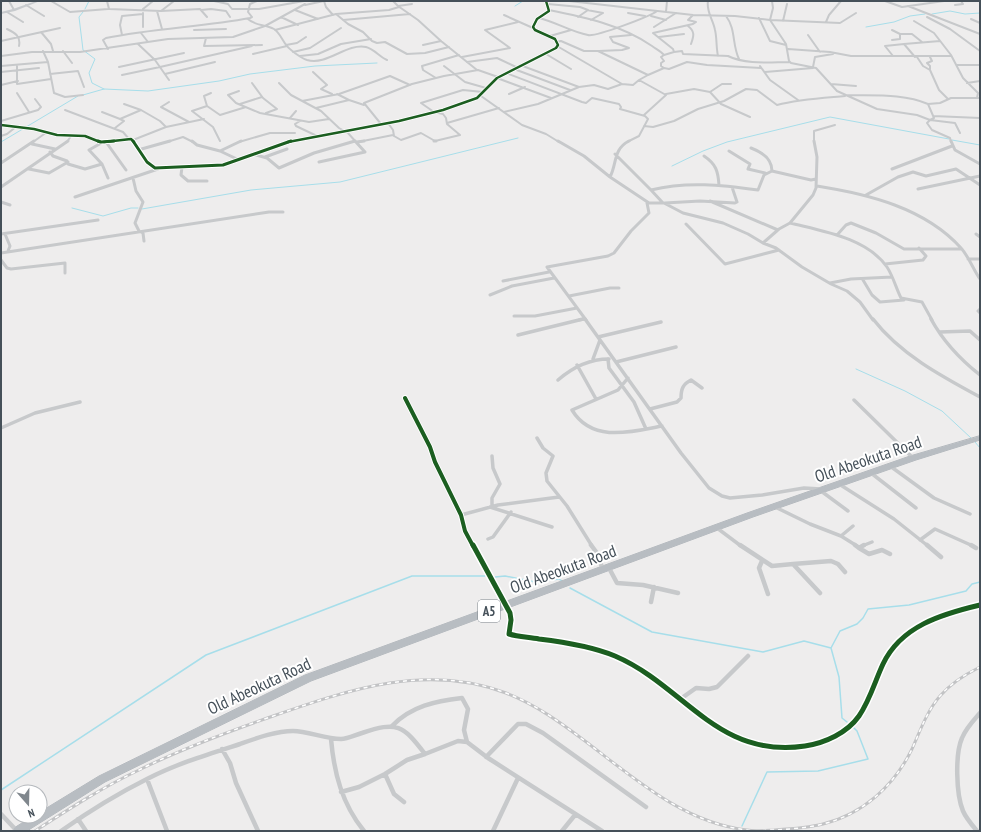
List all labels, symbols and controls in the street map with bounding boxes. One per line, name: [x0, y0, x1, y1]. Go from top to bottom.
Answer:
street label: Old Abeokuta Road: [812, 430, 924, 488]
street label: Old Abeokuta Road: [507, 540, 619, 598]
road number: A5: [478, 600, 500, 622]
street label: Old Abeokuta Road: [204, 652, 314, 720]
north arrow: [8, 784, 48, 824]
text: N: [26, 806, 37, 821]

